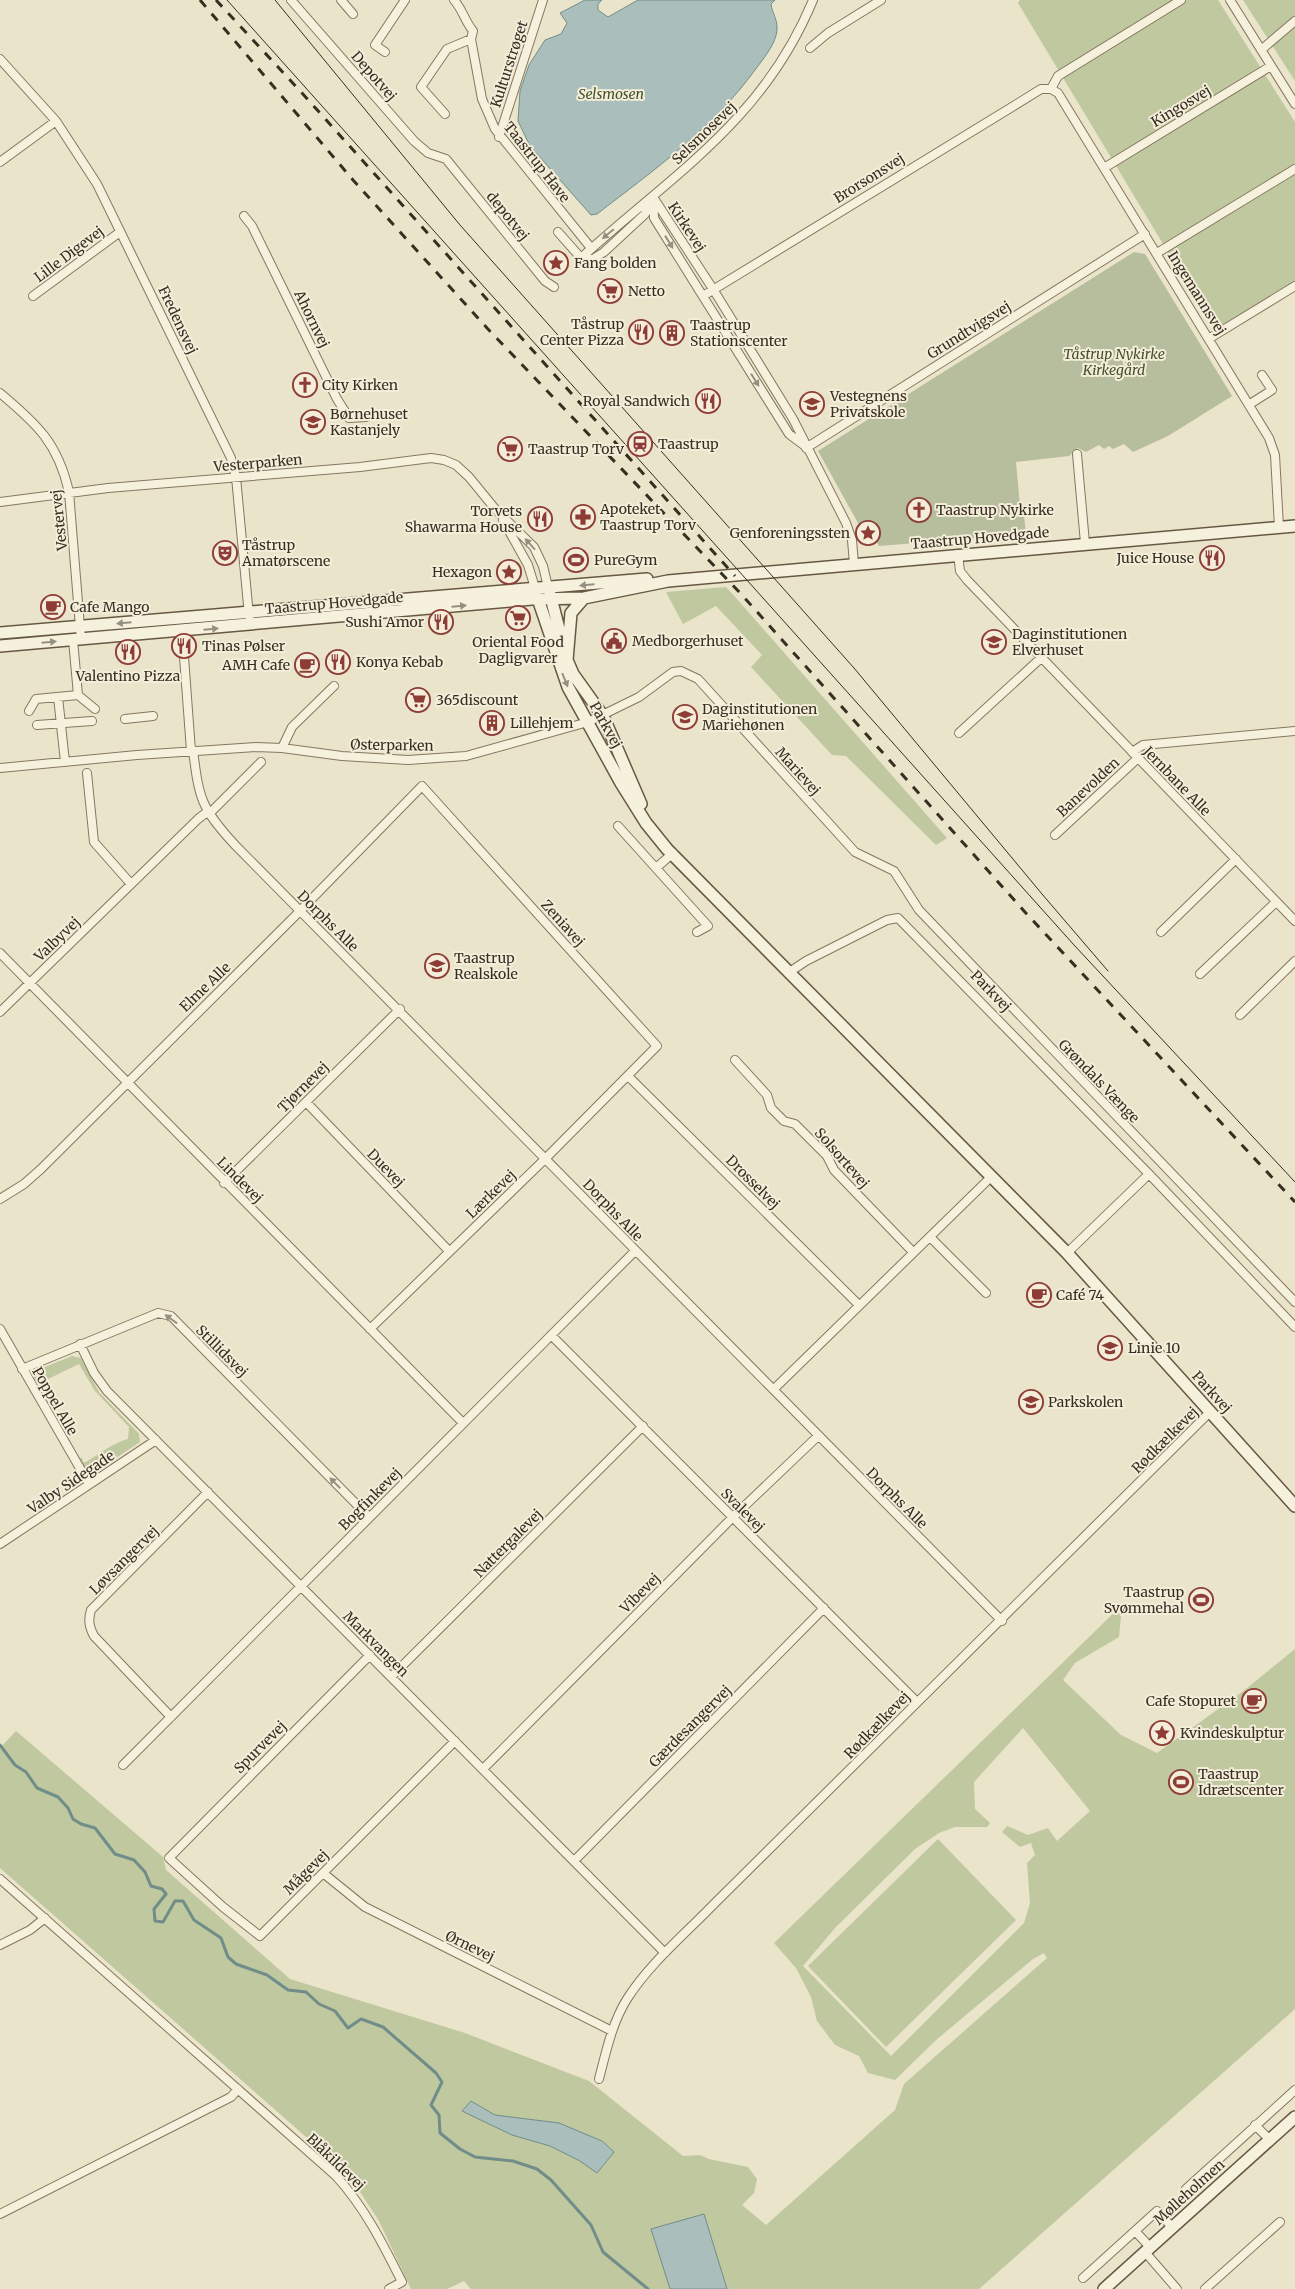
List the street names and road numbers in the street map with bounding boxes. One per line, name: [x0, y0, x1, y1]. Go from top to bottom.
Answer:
street label: Kulturstrøget: [486, 18, 532, 110]
street label: Depotvej: [347, 47, 401, 105]
street label: Kingosvej: [1148, 81, 1214, 131]
street label: Selsmosevej: [668, 98, 740, 168]
street label: Taastrup Have: [500, 118, 574, 206]
street label: Brorsonsvej: [830, 149, 908, 207]
street label: depotvej: [483, 188, 533, 244]
street label: Kirkevej: [664, 199, 710, 255]
street label: Lille Digevej: [31, 222, 107, 286]
street label: Ingemannsvej: [1164, 247, 1230, 339]
street label: Fredensvej: [154, 283, 202, 357]
street label: Ahornvej: [290, 286, 334, 351]
street label: Grundtvigsvej: [924, 297, 1014, 363]
street label: Vesterparken: [212, 450, 303, 476]
street label: Vestervej: [47, 489, 71, 552]
street label: Taastrup Hovedgade: [910, 523, 1050, 553]
street label: Taastrup Hovedgade: [264, 588, 404, 618]
street label: Parkvej: [586, 698, 626, 752]
street label: Østerparken: [350, 735, 434, 755]
street label: Jernbane Alle: [1139, 742, 1215, 819]
street label: Marievej: [772, 743, 824, 799]
street label: Banevolden: [1053, 753, 1123, 821]
street label: Dorphs Alle: [294, 887, 362, 955]
street label: Zeniavej: [537, 896, 589, 950]
street label: Valbyvej: [30, 913, 84, 966]
street label: Elme Alle: [176, 958, 234, 1016]
street label: Parkvej: [967, 967, 1015, 1015]
street label: Grøndals Vænge: [1055, 1035, 1143, 1127]
street label: Tjørnevej: [274, 1058, 332, 1116]
street label: Solsortevej: [811, 1124, 873, 1192]
street label: Duevej: [363, 1145, 409, 1191]
street label: Drosselvej: [722, 1151, 784, 1213]
street label: Lindevej: [213, 1153, 267, 1207]
street label: Lærkevej: [462, 1166, 520, 1222]
street label: Dorphs Alle: [579, 1175, 647, 1245]
street label: Stillidsvej: [192, 1321, 252, 1381]
street label: Poppel Alle: [28, 1364, 82, 1438]
street label: Parkvej: [1188, 1367, 1236, 1417]
street label: Rødkælkevej: [1128, 1403, 1202, 1477]
street label: Valby Sidegade: [23, 1446, 118, 1518]
street label: Bogfinkevej: [335, 1464, 405, 1534]
street label: Dorphs Alle: [863, 1464, 931, 1532]
street label: Svalevej: [717, 1484, 769, 1536]
street label: Nattergalevej: [470, 1505, 546, 1581]
street label: Løvsangervej: [86, 1522, 162, 1598]
street label: Vibevej: [615, 1569, 664, 1618]
street label: Markvangen: [339, 1607, 413, 1681]
street label: Gærdesangervej: [645, 1681, 735, 1771]
street label: Rødkælkevej: [840, 1687, 914, 1763]
street label: Spurvevej: [230, 1717, 290, 1777]
street label: Mågevej: [280, 1846, 332, 1898]
street label: Ørnevej: [442, 1926, 498, 1966]
street label: Blåkildevej: [303, 2130, 369, 2194]
street label: Mølleholmen: [1150, 2155, 1228, 2229]

